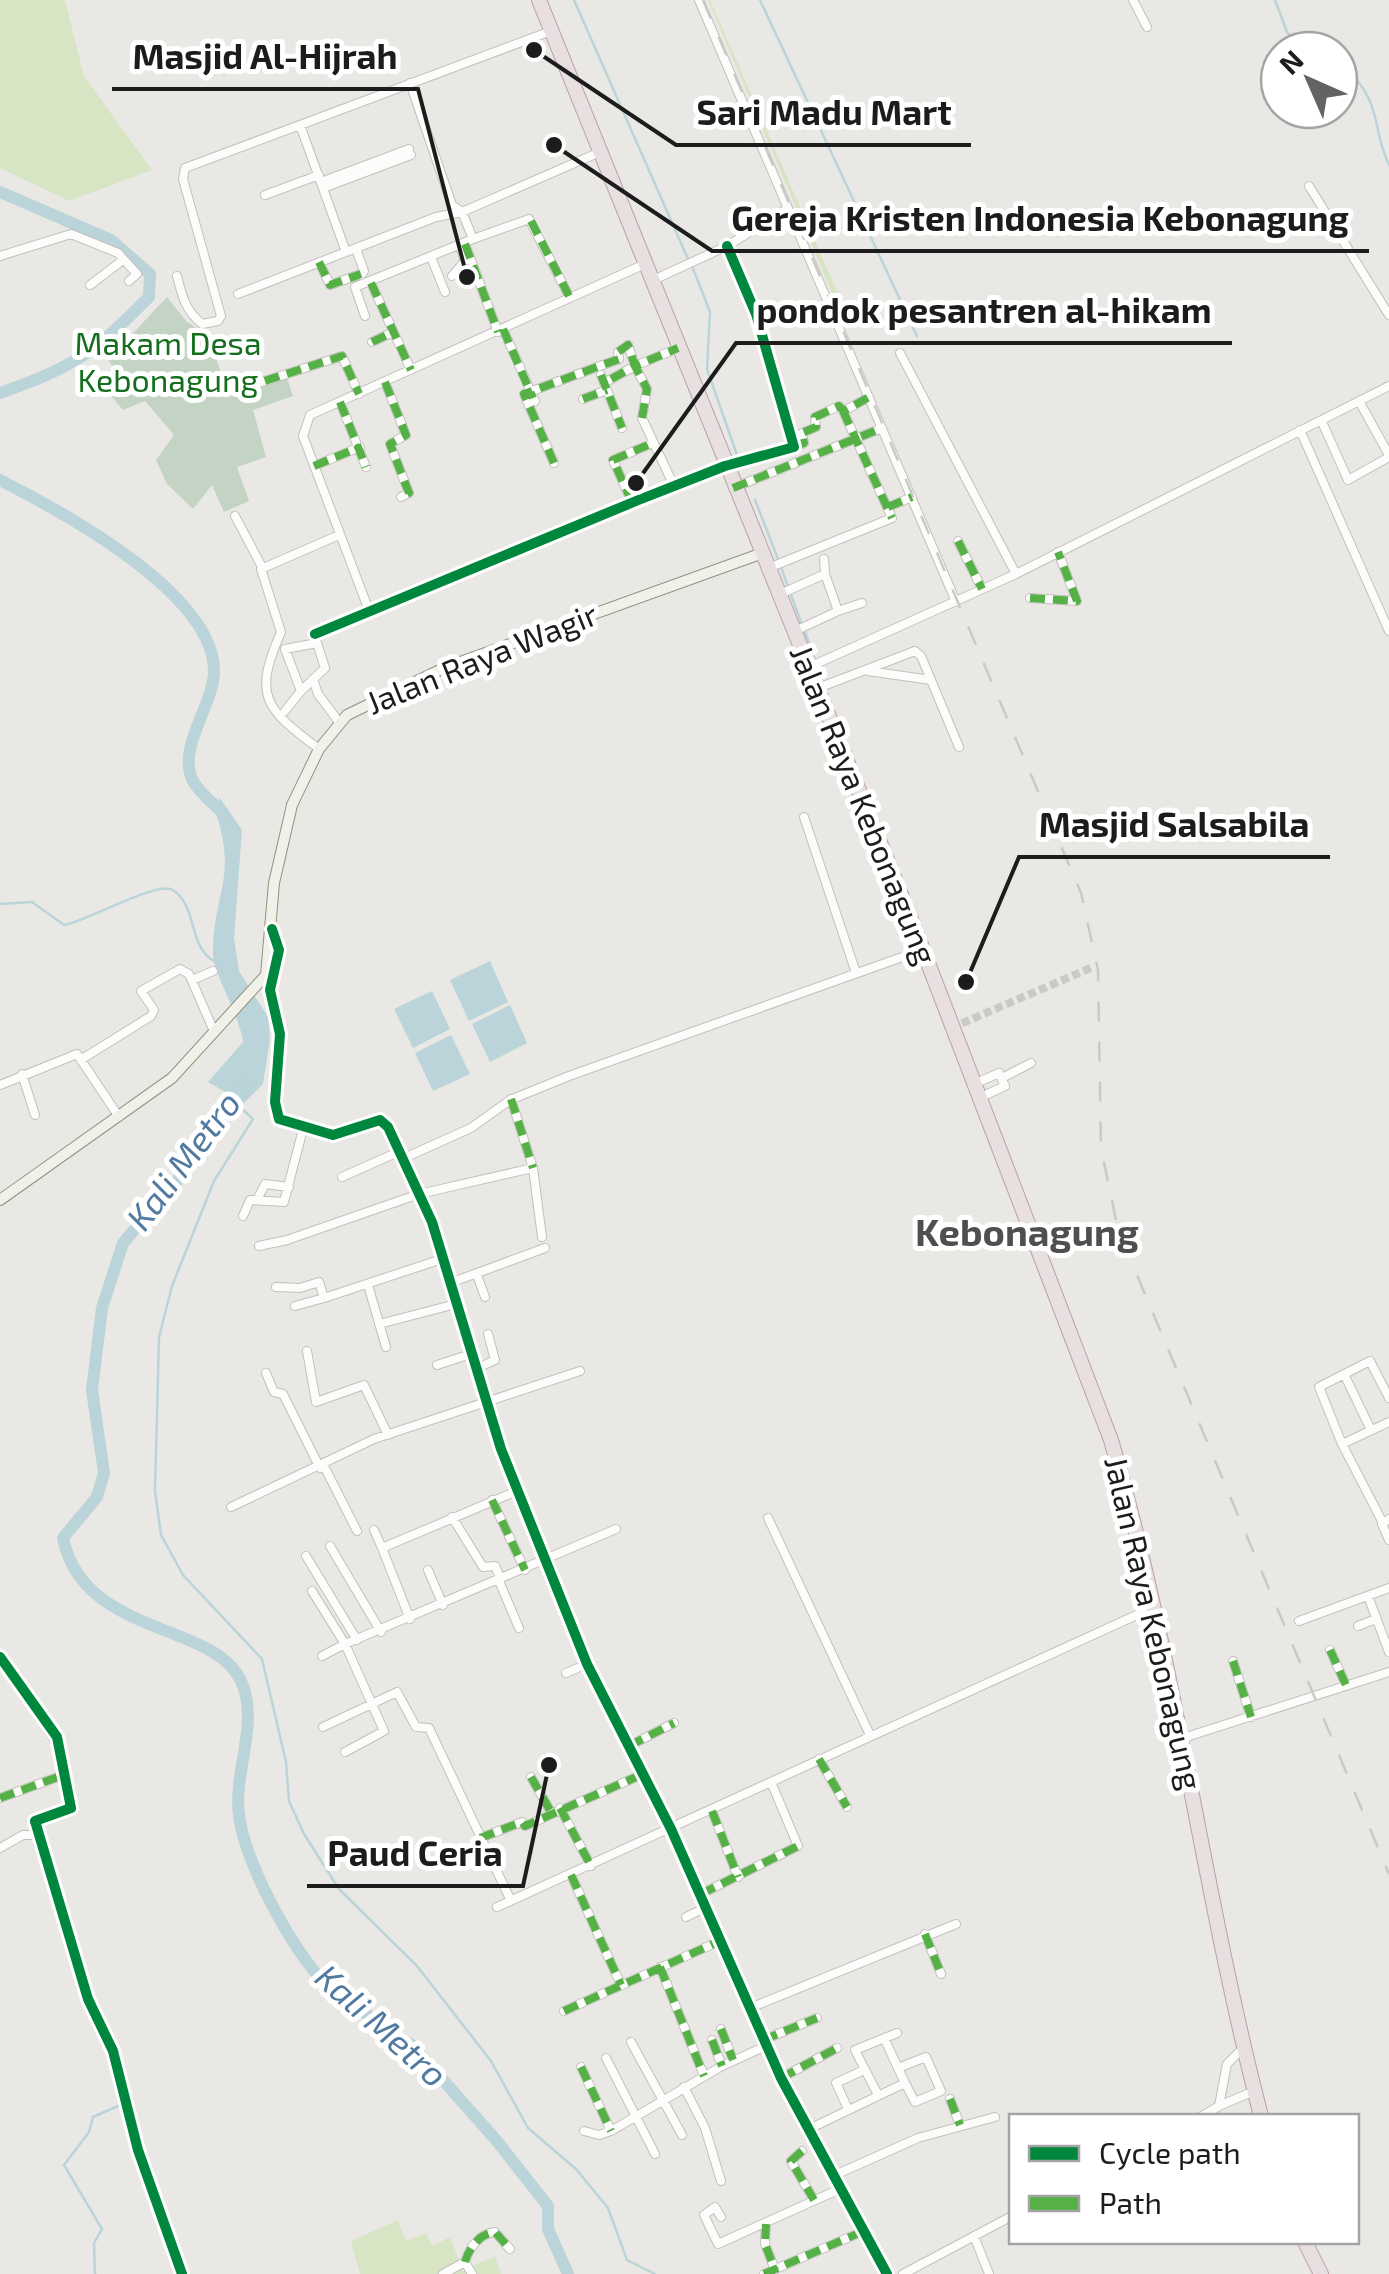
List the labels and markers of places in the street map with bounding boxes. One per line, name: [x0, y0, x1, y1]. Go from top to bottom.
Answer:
callout: Masjid Al-Hijrah: [112, 24, 418, 89]
callout: Sari Madu Mart: [676, 80, 971, 145]
callout: Gereja Kristen Indonesia Kebonagung: [712, 186, 1369, 251]
callout: pondok pesantren al-hikam: [736, 278, 1232, 343]
callout: Masjid Salsabila: [1019, 792, 1330, 857]
callout: Paud Ceria: [307, 1821, 523, 1886]

